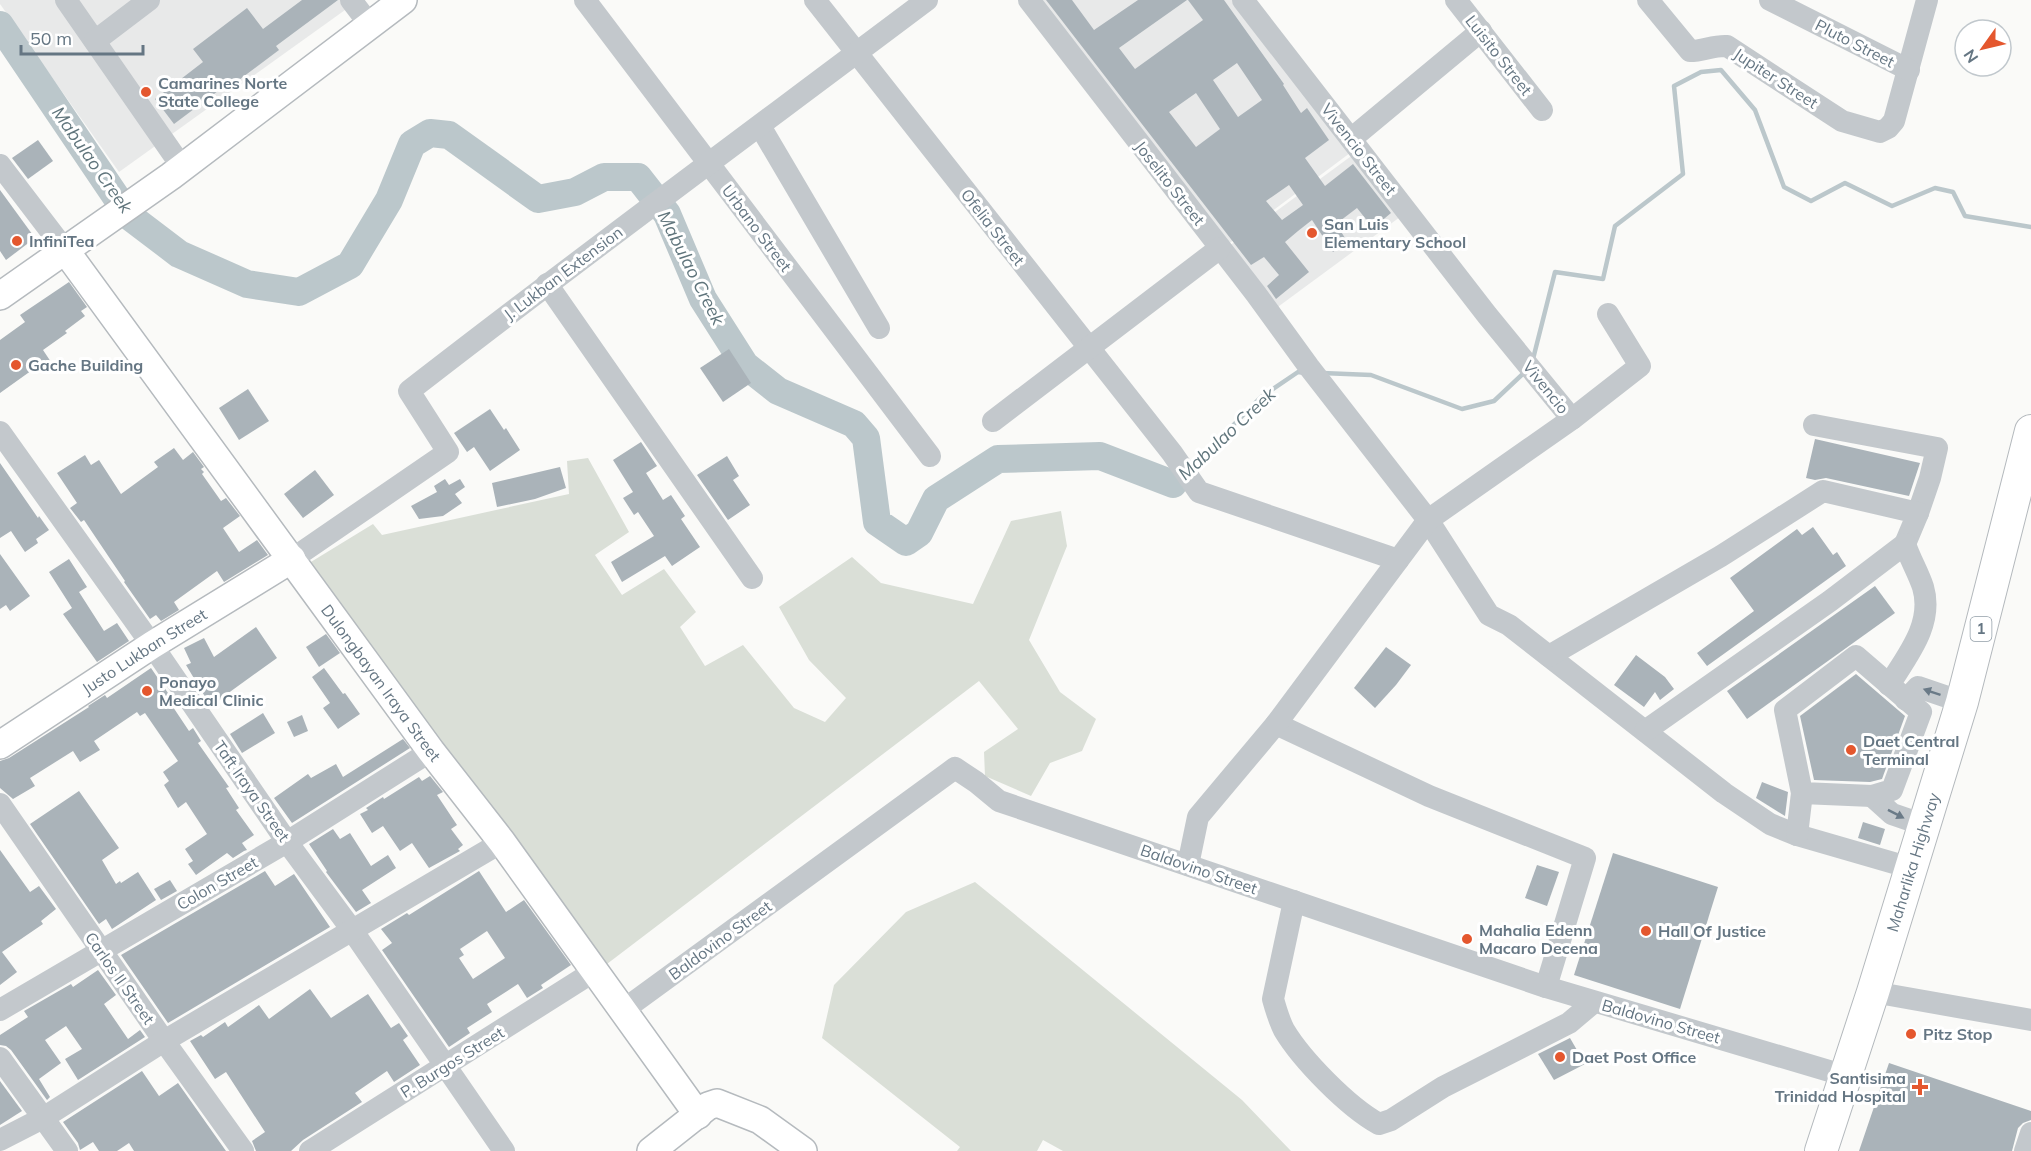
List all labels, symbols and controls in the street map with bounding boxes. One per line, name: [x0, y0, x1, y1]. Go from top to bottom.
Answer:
street label: Luisito Street: [1461, 11, 1537, 99]
street label: Pluto Street: [1812, 14, 1898, 72]
scale bar: [21, 18, 142, 56]
north arrow: [1953, 18, 2013, 78]
text: 50 m: [30, 27, 72, 50]
street label: Jupiter Street: [1730, 43, 1822, 113]
text: N: [1959, 46, 1982, 67]
place label: Camarines Norte State College: [158, 73, 287, 111]
marker: Camarines Norte State College: [139, 85, 153, 99]
street label: Vivencio Street: [1317, 99, 1401, 199]
water label: Mabulao Creek: [47, 102, 138, 218]
street label: Joselito Street: [1131, 137, 1209, 230]
street label: Urbano Street: [718, 181, 796, 276]
street label: Ofelia Street: [957, 185, 1029, 270]
water label: Mabulao Creek: [653, 207, 730, 329]
place label: San Luis Elementary School: [1324, 214, 1466, 252]
street label: J. Lukban Extension: [500, 222, 626, 324]
marker: San Luis Elementary School: [1305, 226, 1319, 240]
place label: InfiniTea: [29, 231, 94, 251]
marker: InfiniTea: [10, 234, 24, 248]
place label: Gache Building: [28, 355, 143, 375]
street label: Vivencio: [1519, 356, 1573, 418]
marker: Gache Building: [9, 358, 23, 372]
water label: Mabulao Creek: [1173, 382, 1281, 485]
street label: Dulongbayan Iraya Street: [317, 600, 446, 766]
street label: Justo Lukban Street: [78, 604, 211, 698]
road number: 1: [1970, 617, 1992, 641]
place label: Ponayo Medical Clinic: [159, 672, 263, 710]
marker: Ponayo Medical Clinic: [140, 684, 154, 698]
one-way arrow: [1923, 687, 1941, 696]
place label: Daet Central Terminal: [1863, 731, 1959, 769]
street label: Taft Iraya Street: [210, 737, 294, 846]
marker: Daet Central Terminal: [1844, 743, 1858, 757]
street label: Maharlika Highway: [1882, 790, 1944, 934]
one-way arrow: [1887, 809, 1905, 819]
street label: Baldovino Street: [1138, 840, 1260, 898]
street label: Colon Street: [173, 852, 261, 914]
street label: Baldovino Street: [665, 896, 776, 984]
place label: Mahalia Edenn Macaro Decena: [1479, 920, 1598, 958]
place label: Hall Of Justice: [1658, 921, 1766, 941]
marker: Hall Of Justice: [1639, 924, 1653, 938]
street label: Carlos II Street: [81, 928, 159, 1028]
marker: Mahalia Edenn Macaro Decena: [1460, 932, 1474, 946]
street label: Baldovino Street: [1600, 995, 1723, 1048]
street label: P. Burgos Street: [397, 1022, 508, 1102]
place label: Pitz Stop: [1923, 1024, 1992, 1044]
marker: Pitz Stop: [1904, 1027, 1918, 1041]
place label: Daet Post Office: [1572, 1047, 1696, 1067]
marker: Daet Post Office: [1553, 1050, 1567, 1064]
place label: Santisima Trinidad Hospital: [1775, 1068, 1906, 1106]
marker: Santisima Trinidad Hospital: [1911, 1078, 1929, 1096]

